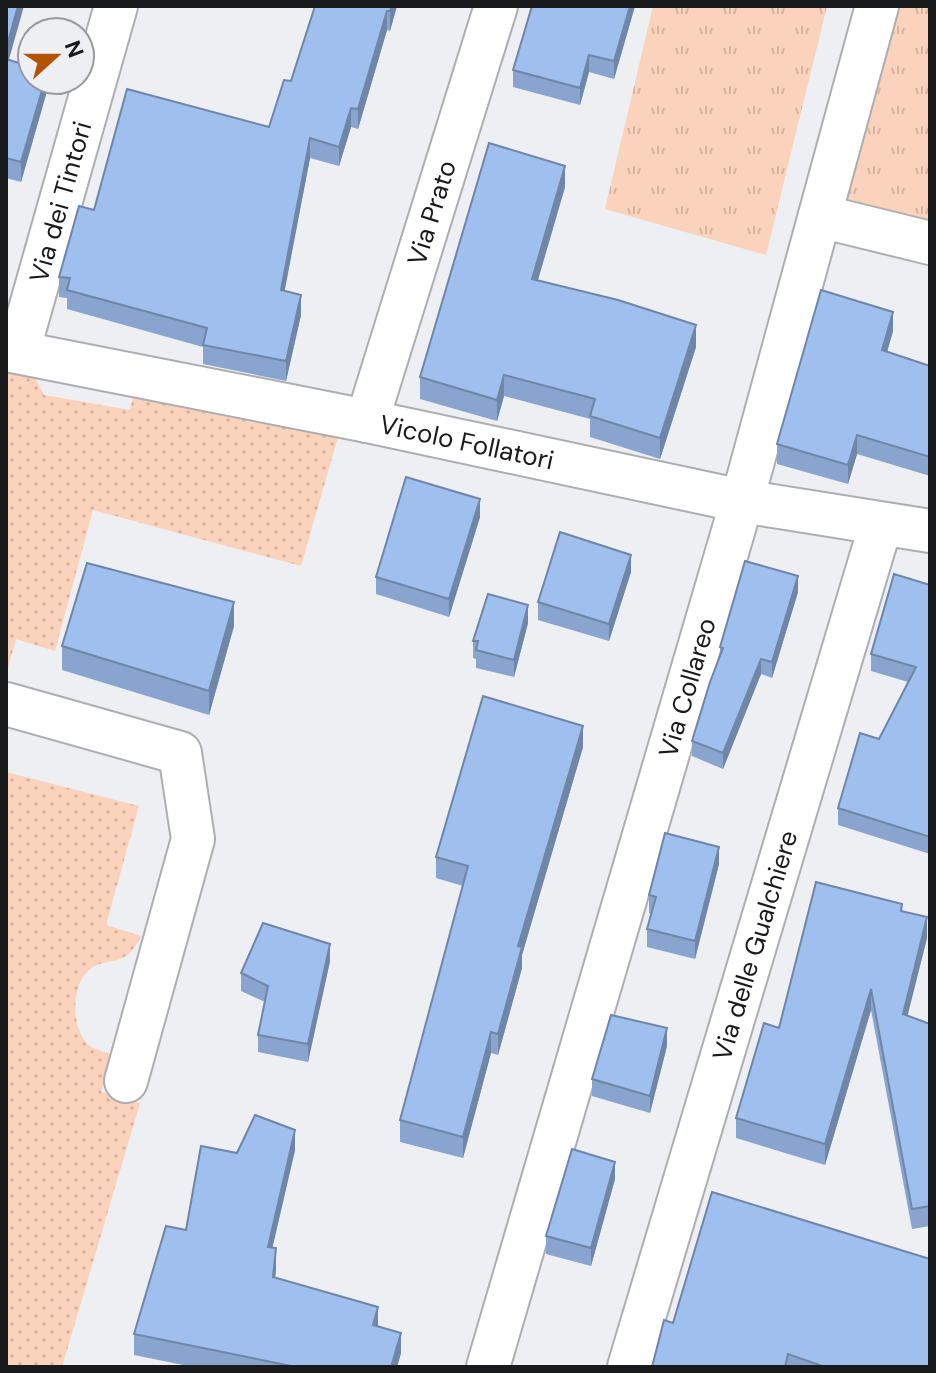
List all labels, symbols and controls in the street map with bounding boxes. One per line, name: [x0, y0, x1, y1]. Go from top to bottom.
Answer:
north arrow: [16, 16, 96, 96]
text: N: [58, 36, 91, 62]
street label: Via dei Tintori: [22, 117, 99, 286]
street label: Via Prato: [399, 156, 464, 270]
street label: Vicolo Follatori: [377, 407, 557, 477]
street label: Via Collareo: [651, 614, 724, 761]
street label: Via delle Gualchiere: [705, 826, 805, 1065]

